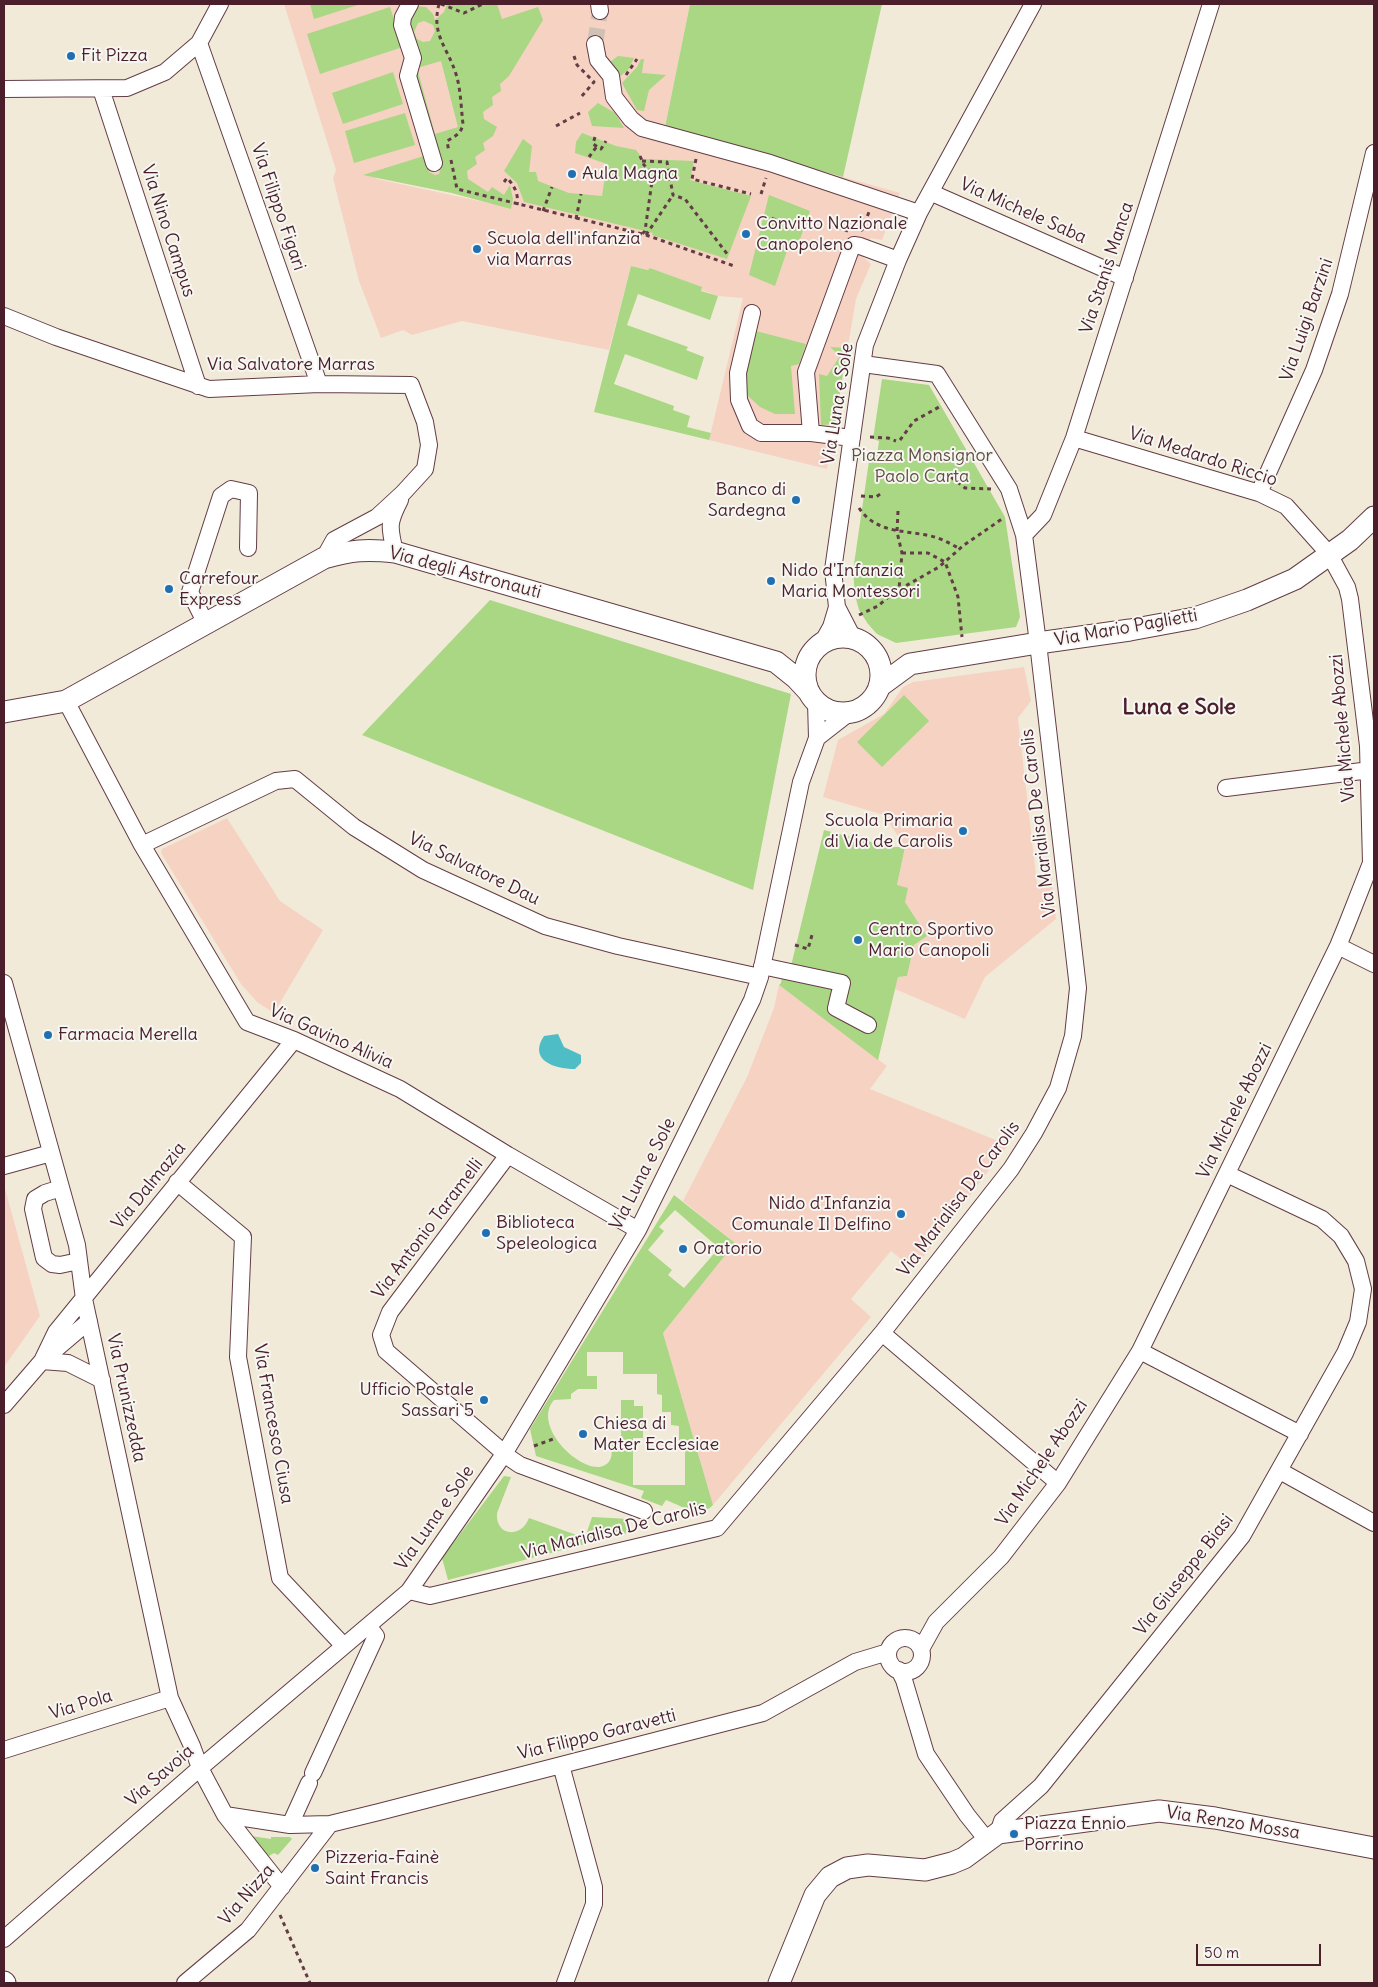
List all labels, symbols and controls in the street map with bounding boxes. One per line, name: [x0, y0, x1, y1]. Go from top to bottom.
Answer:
place label: Fit Pizza: [81, 45, 148, 67]
marker: Fit Pizza: [65, 50, 77, 62]
street label: Via Filippo Figari: [246, 141, 310, 273]
street label: Via Nino Campus: [136, 162, 200, 300]
place label: Aula Magna: [582, 163, 678, 185]
marker: Aula Magna: [566, 168, 578, 180]
street label: Via Michele Saba: [956, 173, 1090, 249]
street label: Via Stanis Manca: [1076, 199, 1138, 337]
place label: Convitto Nazionale Canopoleno: [756, 213, 907, 255]
place label: Scuola dell'infanzia via Marras: [487, 228, 641, 270]
marker: Convitto Nazionale Canopoleno: [740, 228, 752, 240]
marker: Scuola dell'infanzia via Marras: [471, 243, 483, 255]
street label: Via Luigi Barzini: [1276, 256, 1338, 384]
street label: Via Luna e Sole: [818, 342, 858, 466]
street label: Via Salvatore Marras: [207, 354, 375, 376]
street label: Via Medardo Riccio: [1126, 423, 1280, 491]
park label: Piazza Monsignor Paolo Carta: [851, 445, 993, 488]
place label: Banco di Sardegna: [708, 479, 786, 522]
marker: Banco di Sardegna: [790, 494, 802, 506]
street label: Via degli Astronauti: [386, 542, 544, 604]
place label: Nido d'Infanzia Maria Montessori: [781, 560, 920, 602]
place label: Carrefour Express: [179, 568, 258, 610]
marker: Nido d'Infanzia Maria Montessori: [765, 575, 777, 587]
marker: Carrefour Express: [163, 583, 175, 595]
street label: Via Mario Paglietti: [1053, 605, 1199, 651]
street label: Via Michele Abozzi: [1326, 653, 1360, 803]
district label: Luna e Sole: [1122, 695, 1236, 721]
street label: Via Marialisa De Carolis: [1017, 728, 1061, 918]
place label: Scuola Primaria di Via de Carolis: [824, 810, 953, 852]
marker: Scuola Primaria di Via de Carolis: [957, 825, 969, 837]
street label: Via Salvatore Dau: [405, 828, 543, 910]
place label: Centro Sportivo Mario Canopoli: [868, 919, 994, 962]
marker: Centro Sportivo Mario Canopoli: [852, 934, 864, 946]
street label: Via Gavino Alivia: [266, 1000, 396, 1074]
place label: Farmacia Merella: [58, 1024, 198, 1046]
marker: Farmacia Merella: [42, 1029, 54, 1041]
street label: Via Michele Abozzi: [1193, 1040, 1277, 1182]
street label: Via Luna e Sole: [606, 1114, 680, 1234]
street label: Via Marialisa De Carolis: [893, 1117, 1025, 1281]
street label: Via Dalmazia: [107, 1138, 191, 1234]
street label: Via Antonio Taramelli: [368, 1155, 488, 1303]
place label: Nido d'Infanzia Comunale Il Delfino: [731, 1193, 891, 1236]
marker: Nido d'Infanzia Comunale Il Delfino: [895, 1208, 907, 1220]
place label: Biblioteca Speleologica: [496, 1212, 597, 1254]
marker: Biblioteca Speleologica: [480, 1227, 492, 1239]
place label: Oratorio: [693, 1238, 762, 1260]
marker: Oratorio: [677, 1243, 689, 1255]
street label: Via Prunizzedda: [102, 1332, 150, 1464]
street label: Via Francesco Ciusa: [248, 1342, 298, 1506]
place label: Ufficio Postale Sassari 5: [359, 1379, 474, 1422]
marker: Ufficio Postale Sassari 5: [478, 1394, 490, 1406]
street label: Via Michele Abozzi: [992, 1395, 1092, 1531]
place label: Chiesa di Mater Ecclesiae: [593, 1413, 719, 1456]
marker: Chiesa di Mater Ecclesiae: [577, 1428, 589, 1440]
street label: Via Luna e Sole: [391, 1462, 479, 1574]
street label: Via Marialisa De Carolis: [520, 1498, 708, 1564]
street label: Via Giuseppe Biasi: [1130, 1510, 1238, 1640]
street label: Via Pola: [47, 1685, 115, 1725]
street label: Via Filippo Garavetti: [516, 1705, 678, 1765]
street label: Via Savoia: [121, 1741, 199, 1811]
street label: Via Renzo Mossa: [1165, 1802, 1301, 1844]
place label: Piazza Ennio Porrino: [1024, 1813, 1126, 1856]
marker: Piazza Ennio Porrino: [1008, 1828, 1020, 1840]
place label: Pizzeria-Fainè Saint Francis: [325, 1847, 439, 1890]
street label: Via Nizza: [215, 1860, 279, 1930]
marker: Pizzeria-Fainè Saint Francis: [309, 1862, 321, 1874]
scale bar: [1198, 1934, 1323, 1966]
text: 50 m: [1204, 1943, 1239, 1962]

